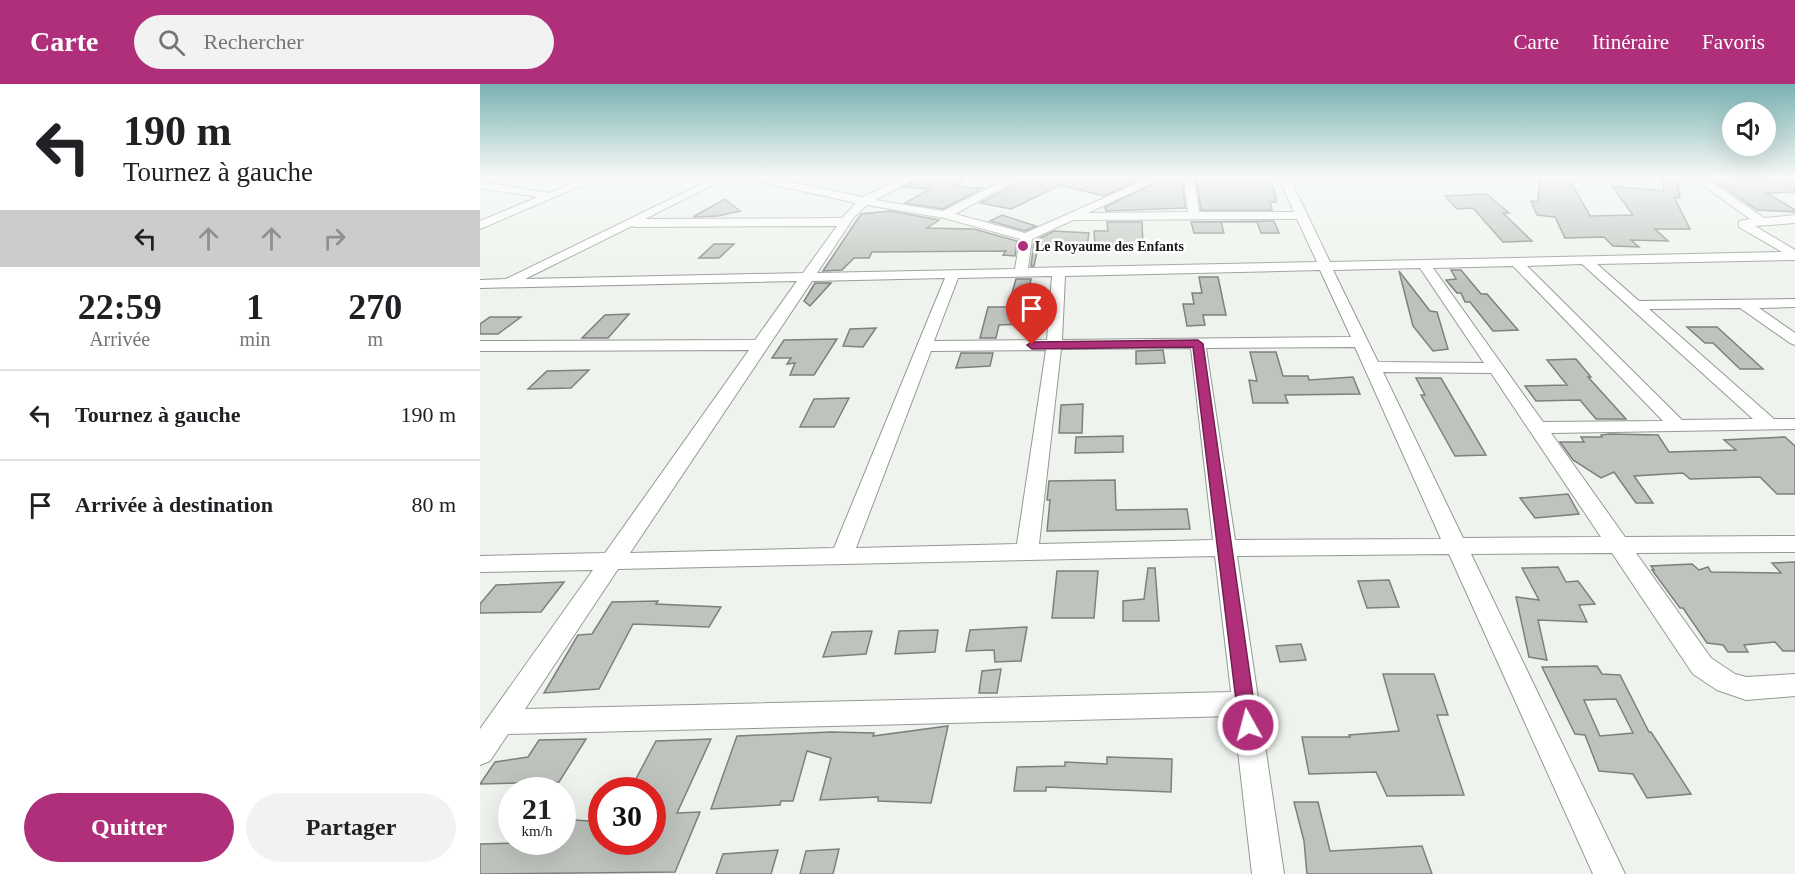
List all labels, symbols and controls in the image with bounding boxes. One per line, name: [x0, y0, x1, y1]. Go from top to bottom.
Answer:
search box: [134, 15, 554, 69]
text: Carte: [30, 26, 98, 57]
icon: search: [155, 26, 188, 59]
text: Rechercher: [203, 29, 304, 54]
text: Carte: [1514, 30, 1559, 54]
text: Itinéraire: [1592, 30, 1669, 54]
text: Favoris: [1702, 30, 1765, 54]
map controls: [1722, 102, 1776, 156]
button: sound: [1722, 102, 1776, 156]
icon: left: [24, 108, 102, 186]
text: 190 m: [123, 108, 232, 154]
text: Tournez à gauche: [123, 157, 313, 187]
icon: left: [129, 222, 162, 255]
icon: ahead: [192, 222, 225, 255]
icon: ahead: [255, 222, 288, 255]
icon: right: [318, 222, 351, 255]
marker: Le Royaume des Enfants: [1016, 239, 1030, 253]
place label: Le Royaume des Enfants: [1035, 239, 1185, 254]
pin: [1006, 283, 1057, 345]
text: 22:59: [78, 287, 162, 327]
text: 1: [246, 287, 264, 327]
text: 270: [348, 287, 402, 327]
icon: arrive: [1015, 292, 1048, 325]
text: Arrivée: [89, 328, 150, 350]
text: min: [239, 328, 271, 350]
text: m: [368, 328, 383, 350]
icon: left: [24, 399, 57, 432]
text: Tournez à gauche: [75, 402, 240, 427]
text: 190 m: [400, 402, 456, 427]
icon: arrive: [24, 489, 57, 522]
text: Arrivée à destination: [75, 492, 273, 517]
text: 80 m: [411, 492, 456, 517]
position arrow: [1216, 693, 1280, 757]
speed limit sign: 30: [588, 777, 666, 855]
text: 21: [522, 792, 552, 825]
button: Quitter: [24, 793, 234, 862]
button: Partager: [246, 793, 456, 862]
text: km/h: [522, 823, 552, 839]

